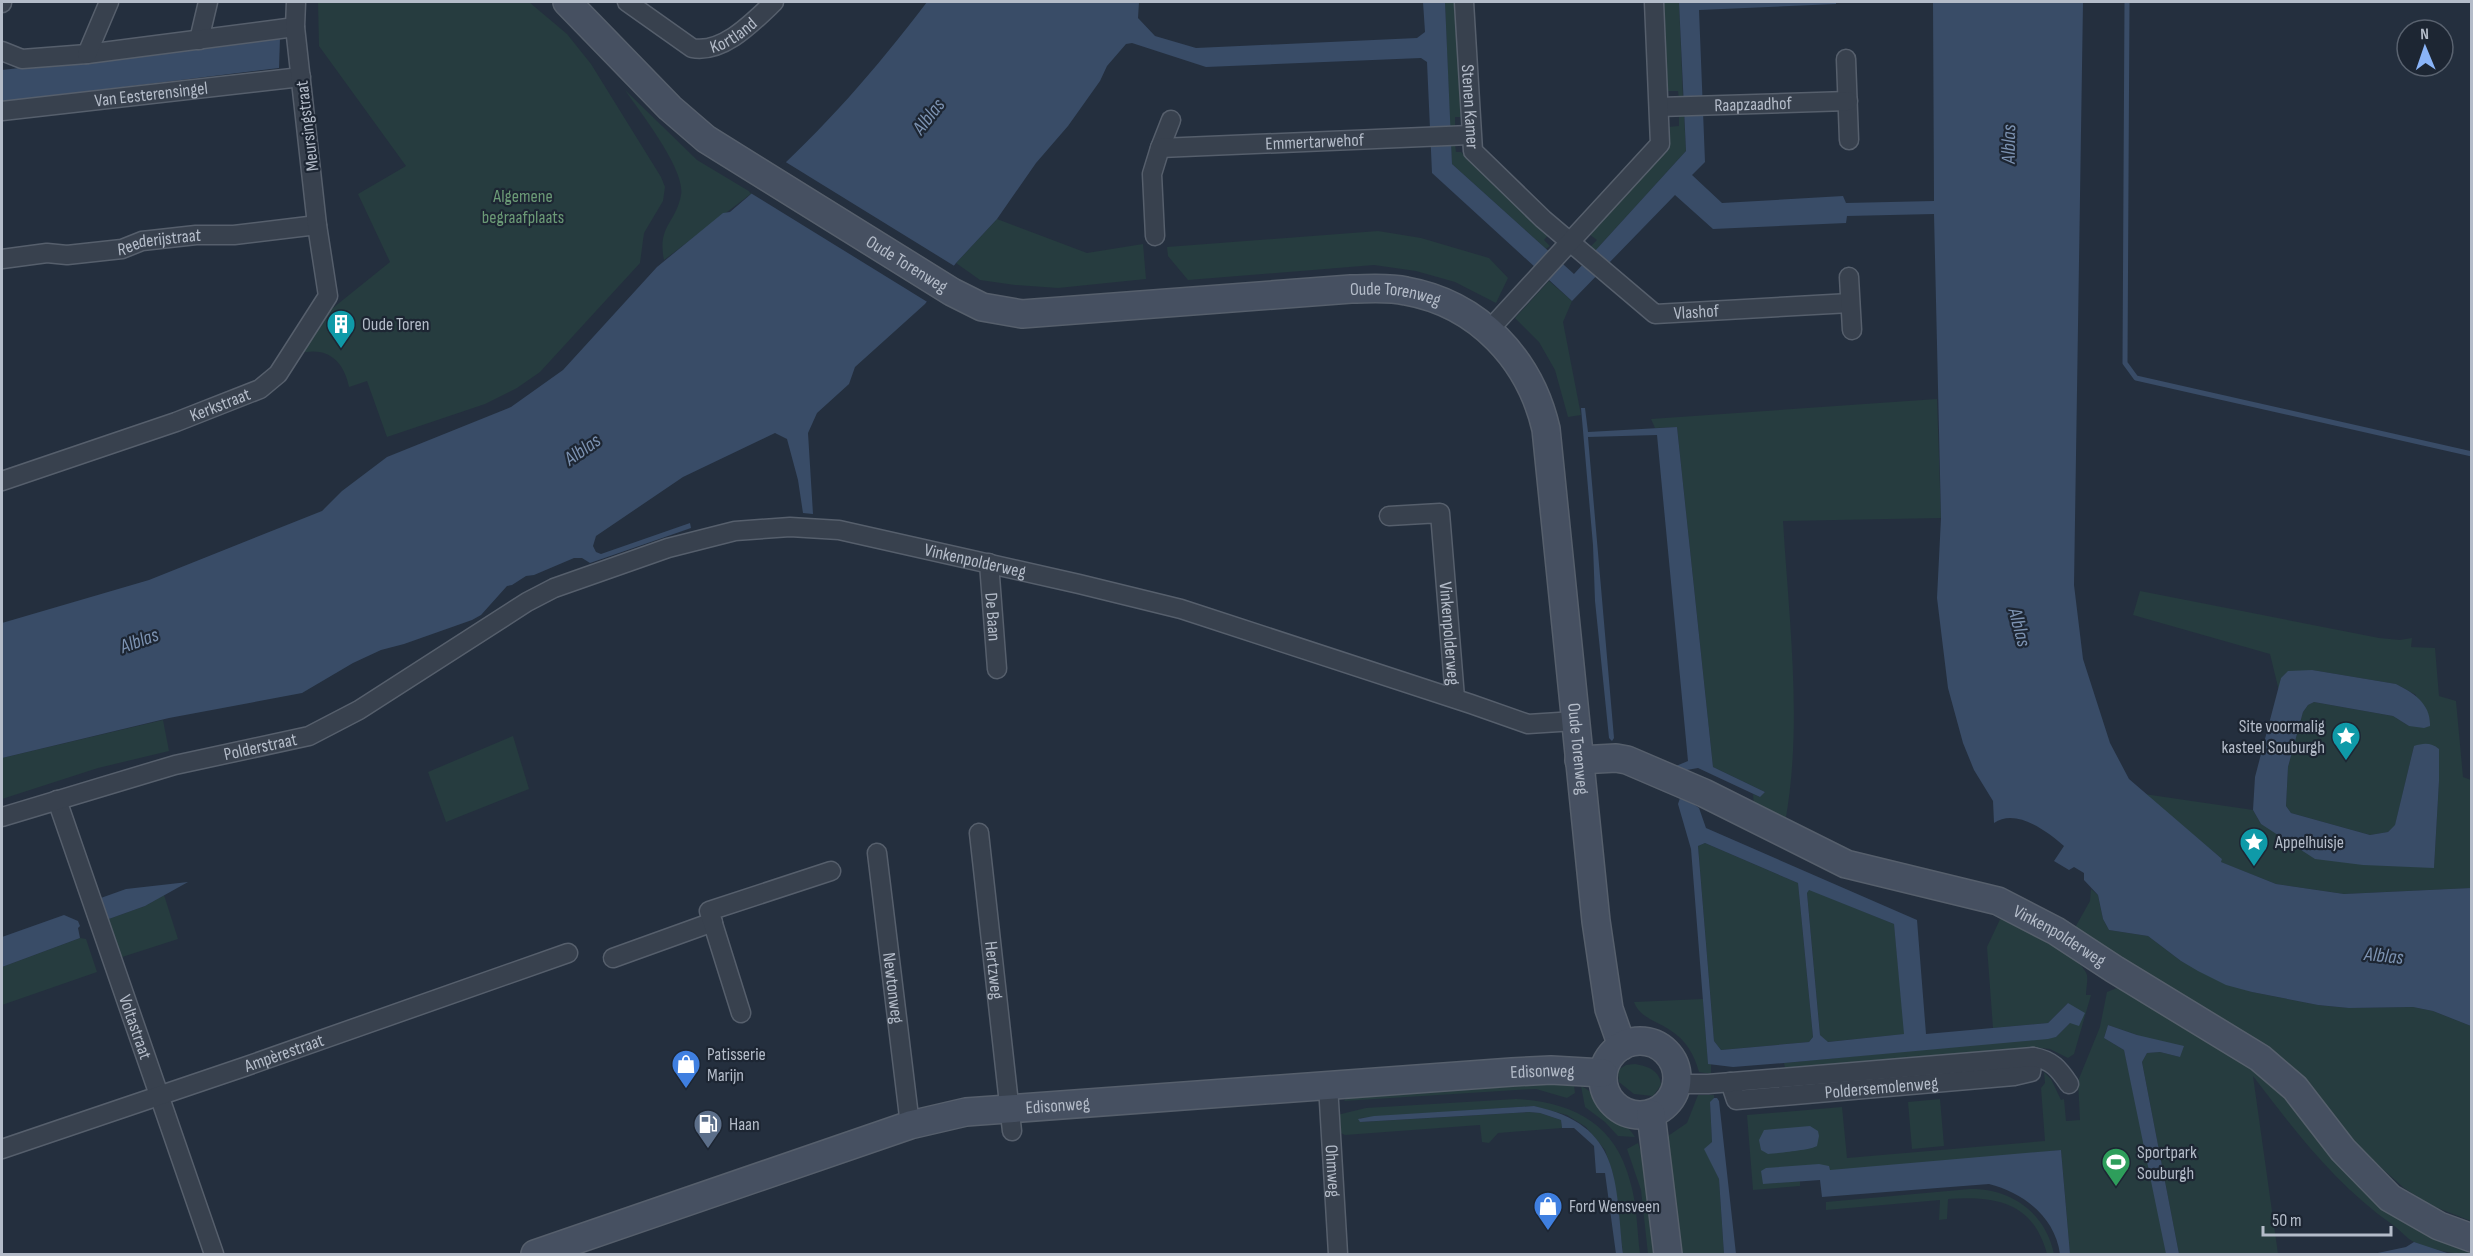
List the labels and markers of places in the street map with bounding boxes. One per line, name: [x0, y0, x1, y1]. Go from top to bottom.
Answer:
building icon: Oude Toren: [325, 308, 357, 350]
place label: Oude Toren: [362, 314, 429, 335]
place label: Site voormalig kasteel Souburgh: [2221, 716, 2325, 758]
place icon: Site voormalig kasteel Souburgh: [2330, 720, 2362, 762]
place icon: Appelhuisje: [2238, 826, 2270, 868]
place label: Appelhuisje: [2274, 832, 2344, 853]
place label: Patisserie Marijn: [707, 1044, 766, 1086]
shop icon: Patisserie Marijn: [670, 1048, 702, 1090]
fuel station icon: Haan: [692, 1108, 724, 1150]
place label: Haan: [729, 1114, 760, 1135]
place label: Sportpark Souburgh: [2137, 1142, 2197, 1184]
sports icon: Sportpark Souburgh: [2100, 1146, 2132, 1188]
shop icon: Ford Wensveen: [1532, 1190, 1564, 1232]
place label: Ford Wensveen: [1569, 1196, 1660, 1217]

